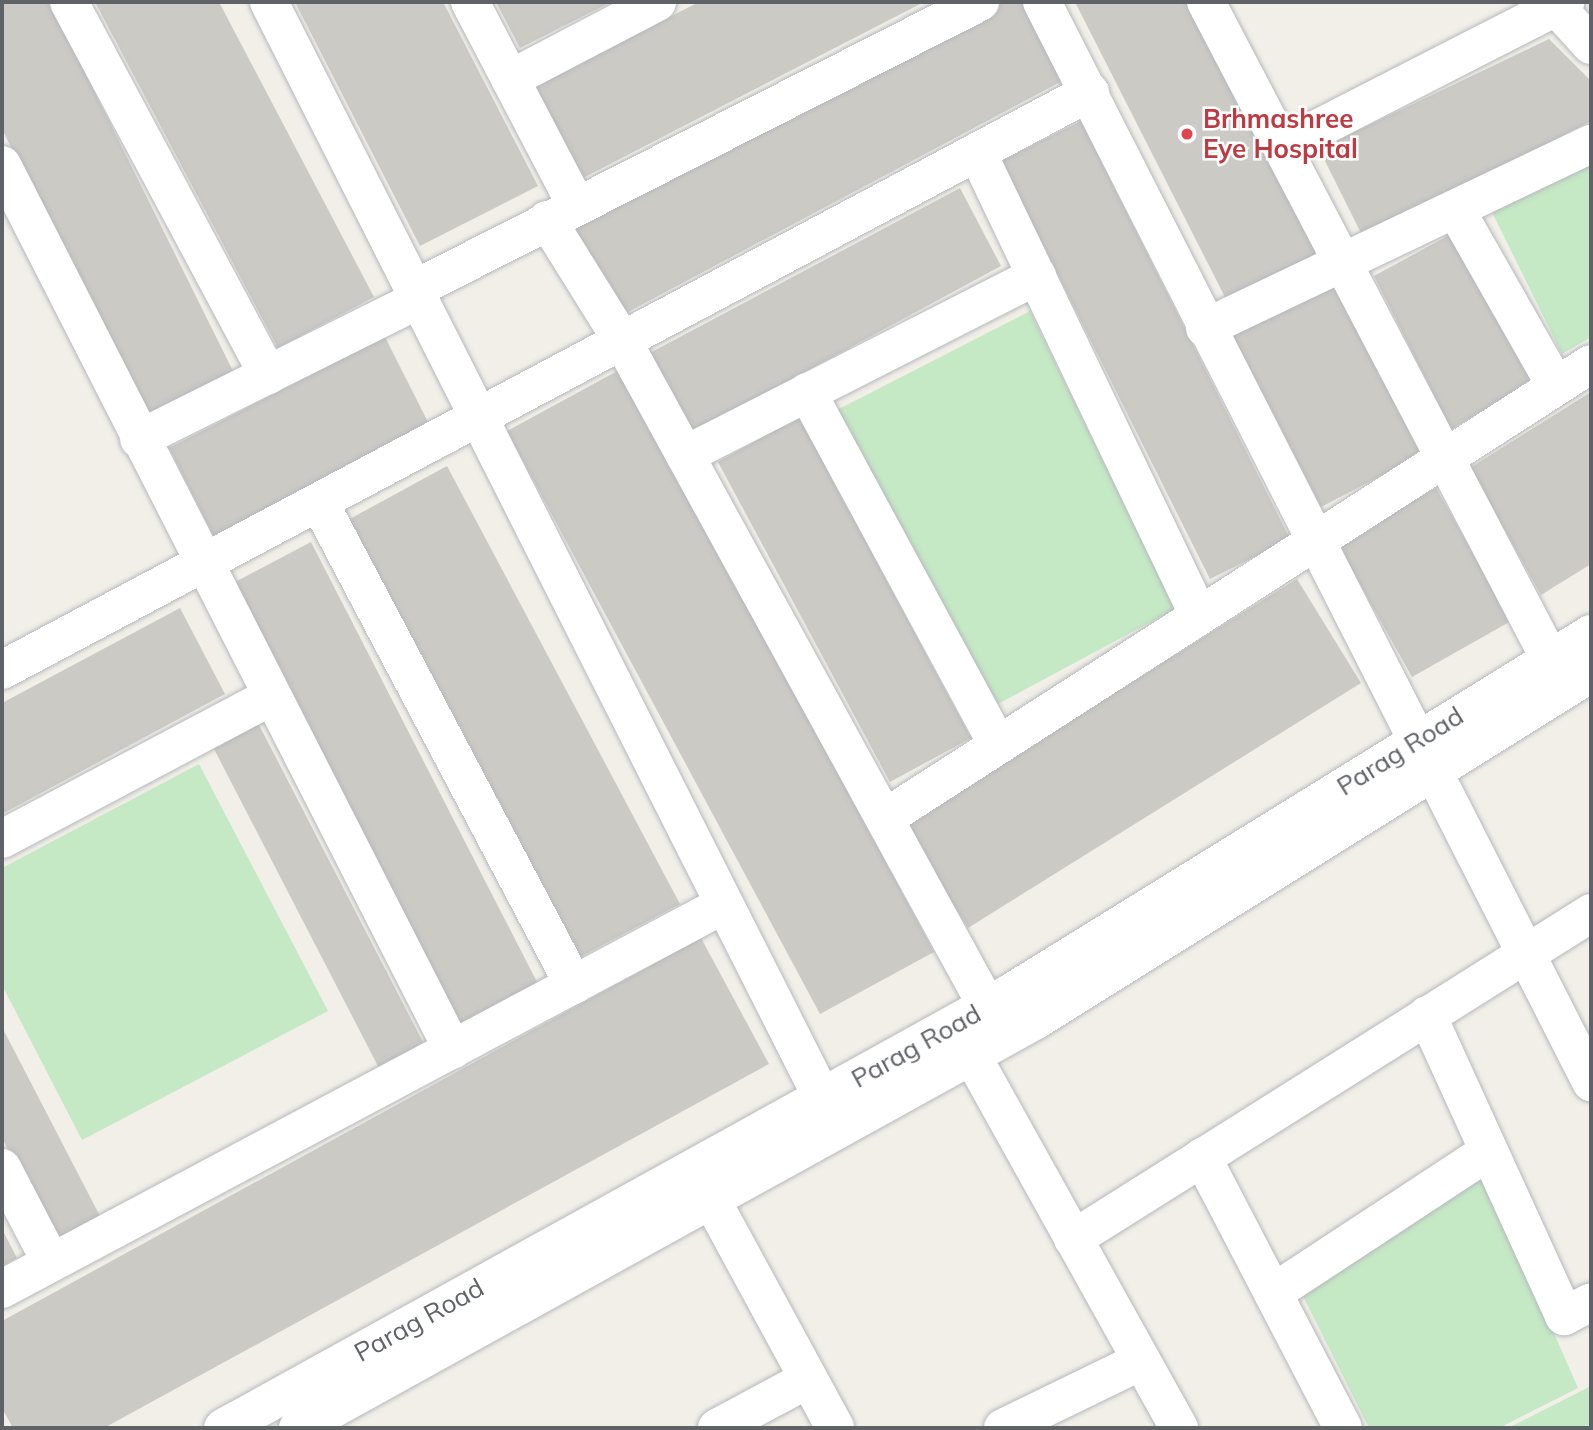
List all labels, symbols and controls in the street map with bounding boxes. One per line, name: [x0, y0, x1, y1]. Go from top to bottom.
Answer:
place label: Brhmashree Eye Hospital: [1203, 103, 1358, 164]
marker: Brhmashree Eye Hospital: [1177, 124, 1197, 144]
street label: Parag Road: [1331, 700, 1469, 802]
street label: Parag Road: [846, 998, 986, 1094]
street label: Parag Road: [349, 1272, 489, 1368]

